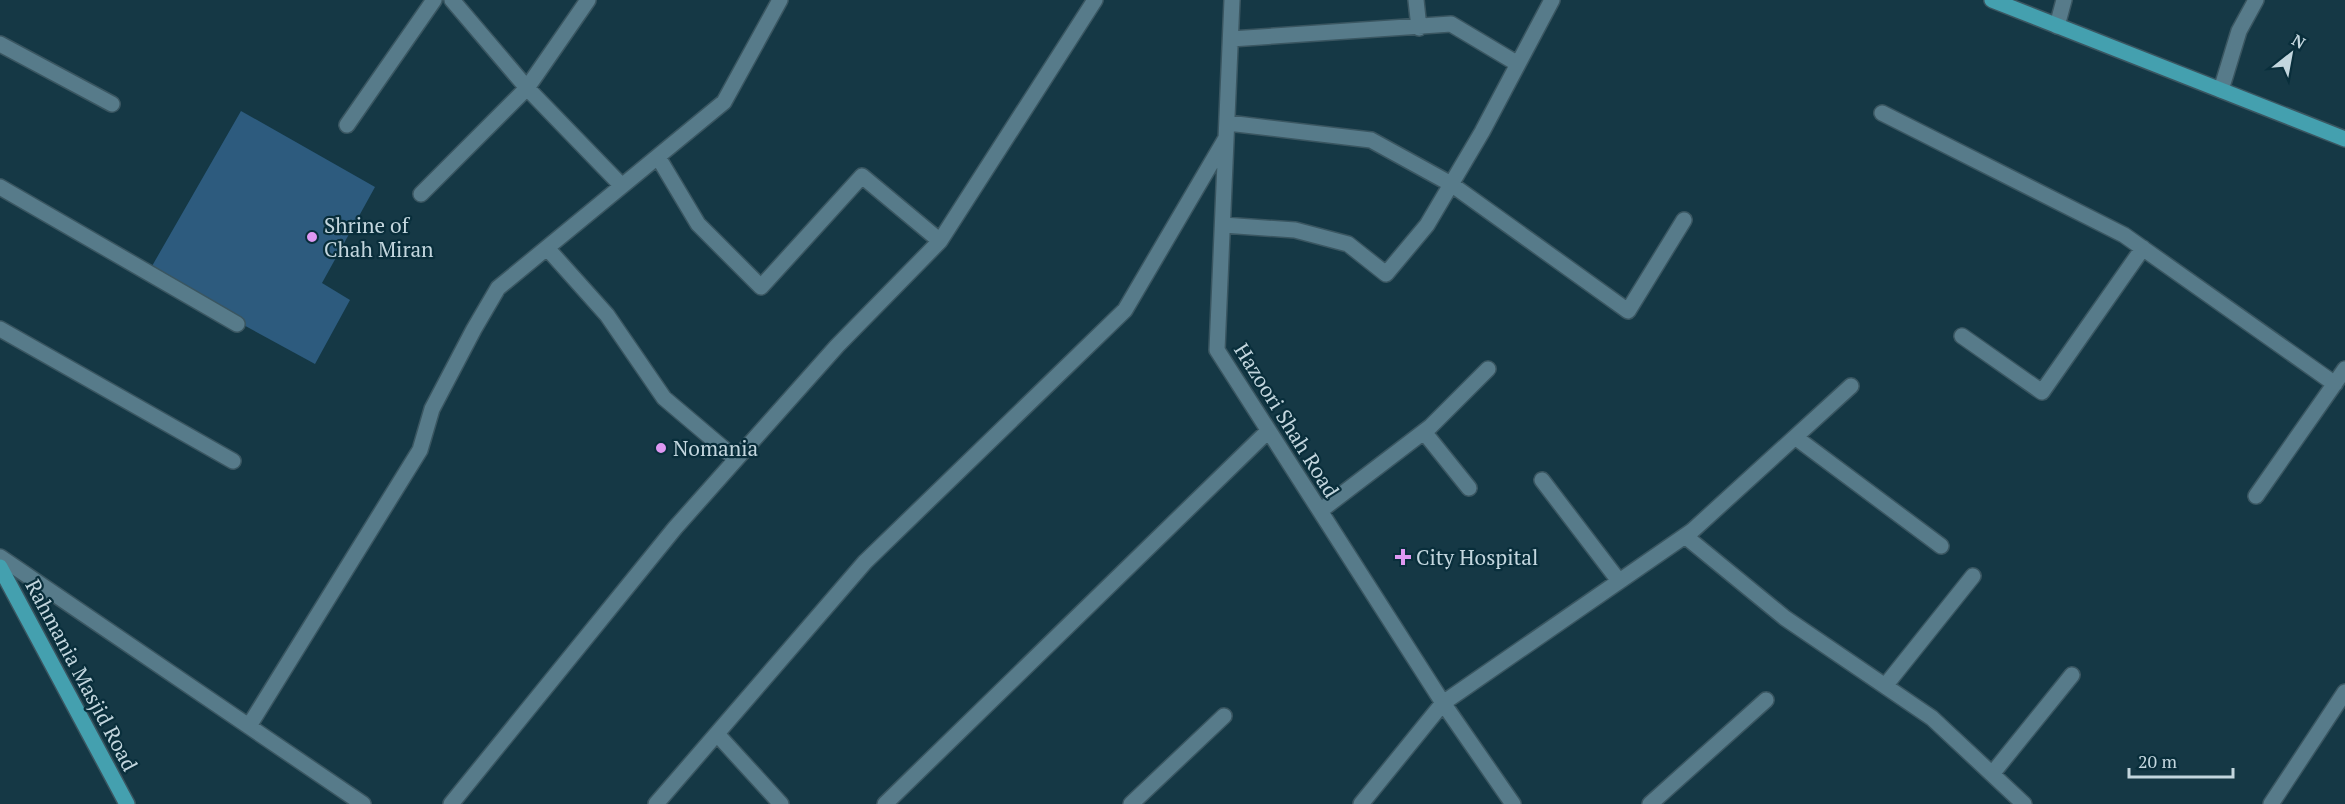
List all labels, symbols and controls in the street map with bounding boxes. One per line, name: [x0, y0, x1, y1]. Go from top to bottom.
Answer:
north arrow: [2261, 24, 2321, 84]
text: N: [2288, 29, 2310, 54]
place label: Shrine of Chah Miran: [324, 211, 434, 263]
marker: Shrine of Chah Miran: [305, 230, 319, 244]
street label: Hazoori Shah Road: [1228, 337, 1346, 503]
place label: Nomania: [673, 434, 759, 462]
marker: Nomania: [654, 441, 668, 455]
place label: City Hospital: [1416, 543, 1538, 571]
marker: City Hospital: [1394, 548, 1412, 566]
street label: Rahmania Masjid Road: [20, 574, 145, 776]
scale bar: [2129, 741, 2232, 779]
text: 20 m: [2138, 749, 2178, 773]

